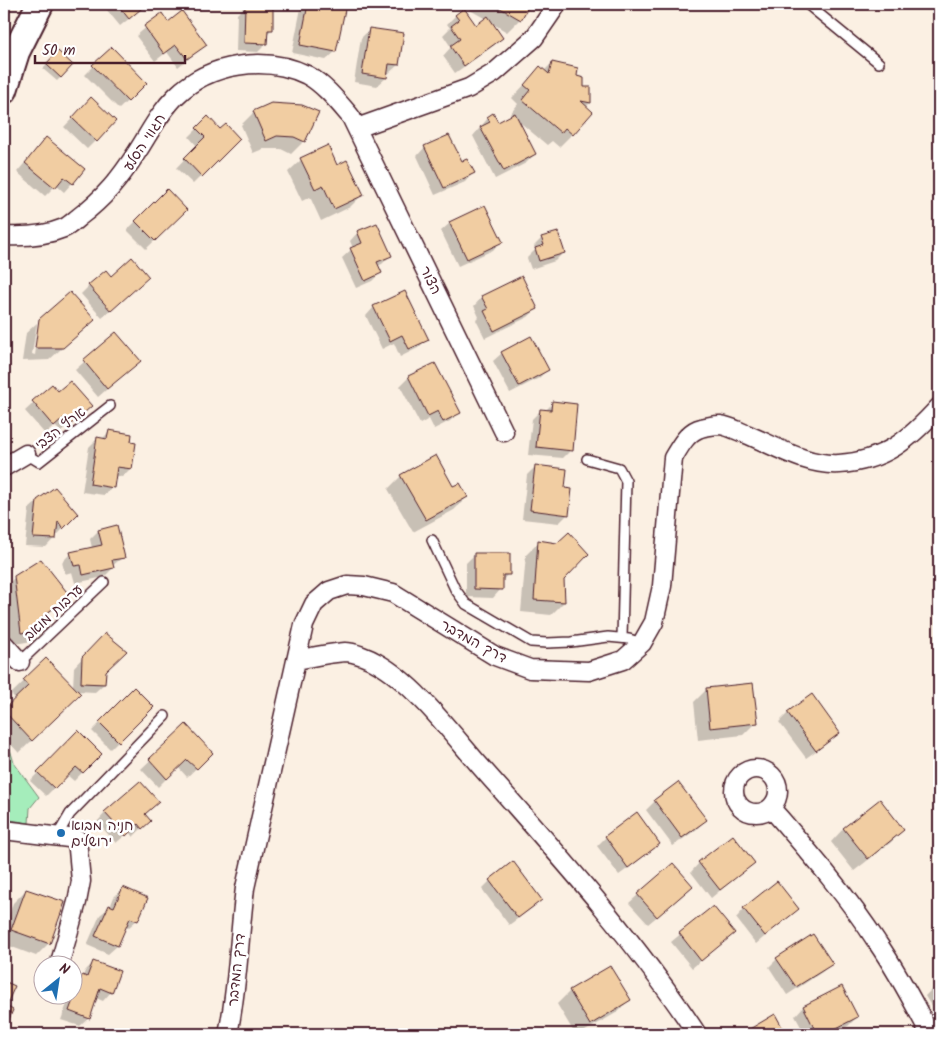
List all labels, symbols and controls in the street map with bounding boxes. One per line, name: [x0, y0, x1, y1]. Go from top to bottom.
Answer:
scale bar: [35, 32, 185, 64]
text: 50 m: [42, 39, 76, 63]
street label: חגווי הסלע: [118, 110, 172, 176]
street label: הצור: [414, 262, 446, 299]
street label: ארץ הצבי: [30, 402, 91, 456]
street label: ערבות מואב: [19, 579, 88, 646]
street label: דרך המדבר: [436, 614, 511, 669]
place label: חניה מבוא ירושלים: [71, 815, 133, 853]
marker: חניה מבוא ירושלים: [55, 827, 67, 839]
street label: דרך המדבר: [222, 932, 252, 1008]
north arrow: [32, 956, 82, 1006]
text: N: [55, 958, 73, 981]

